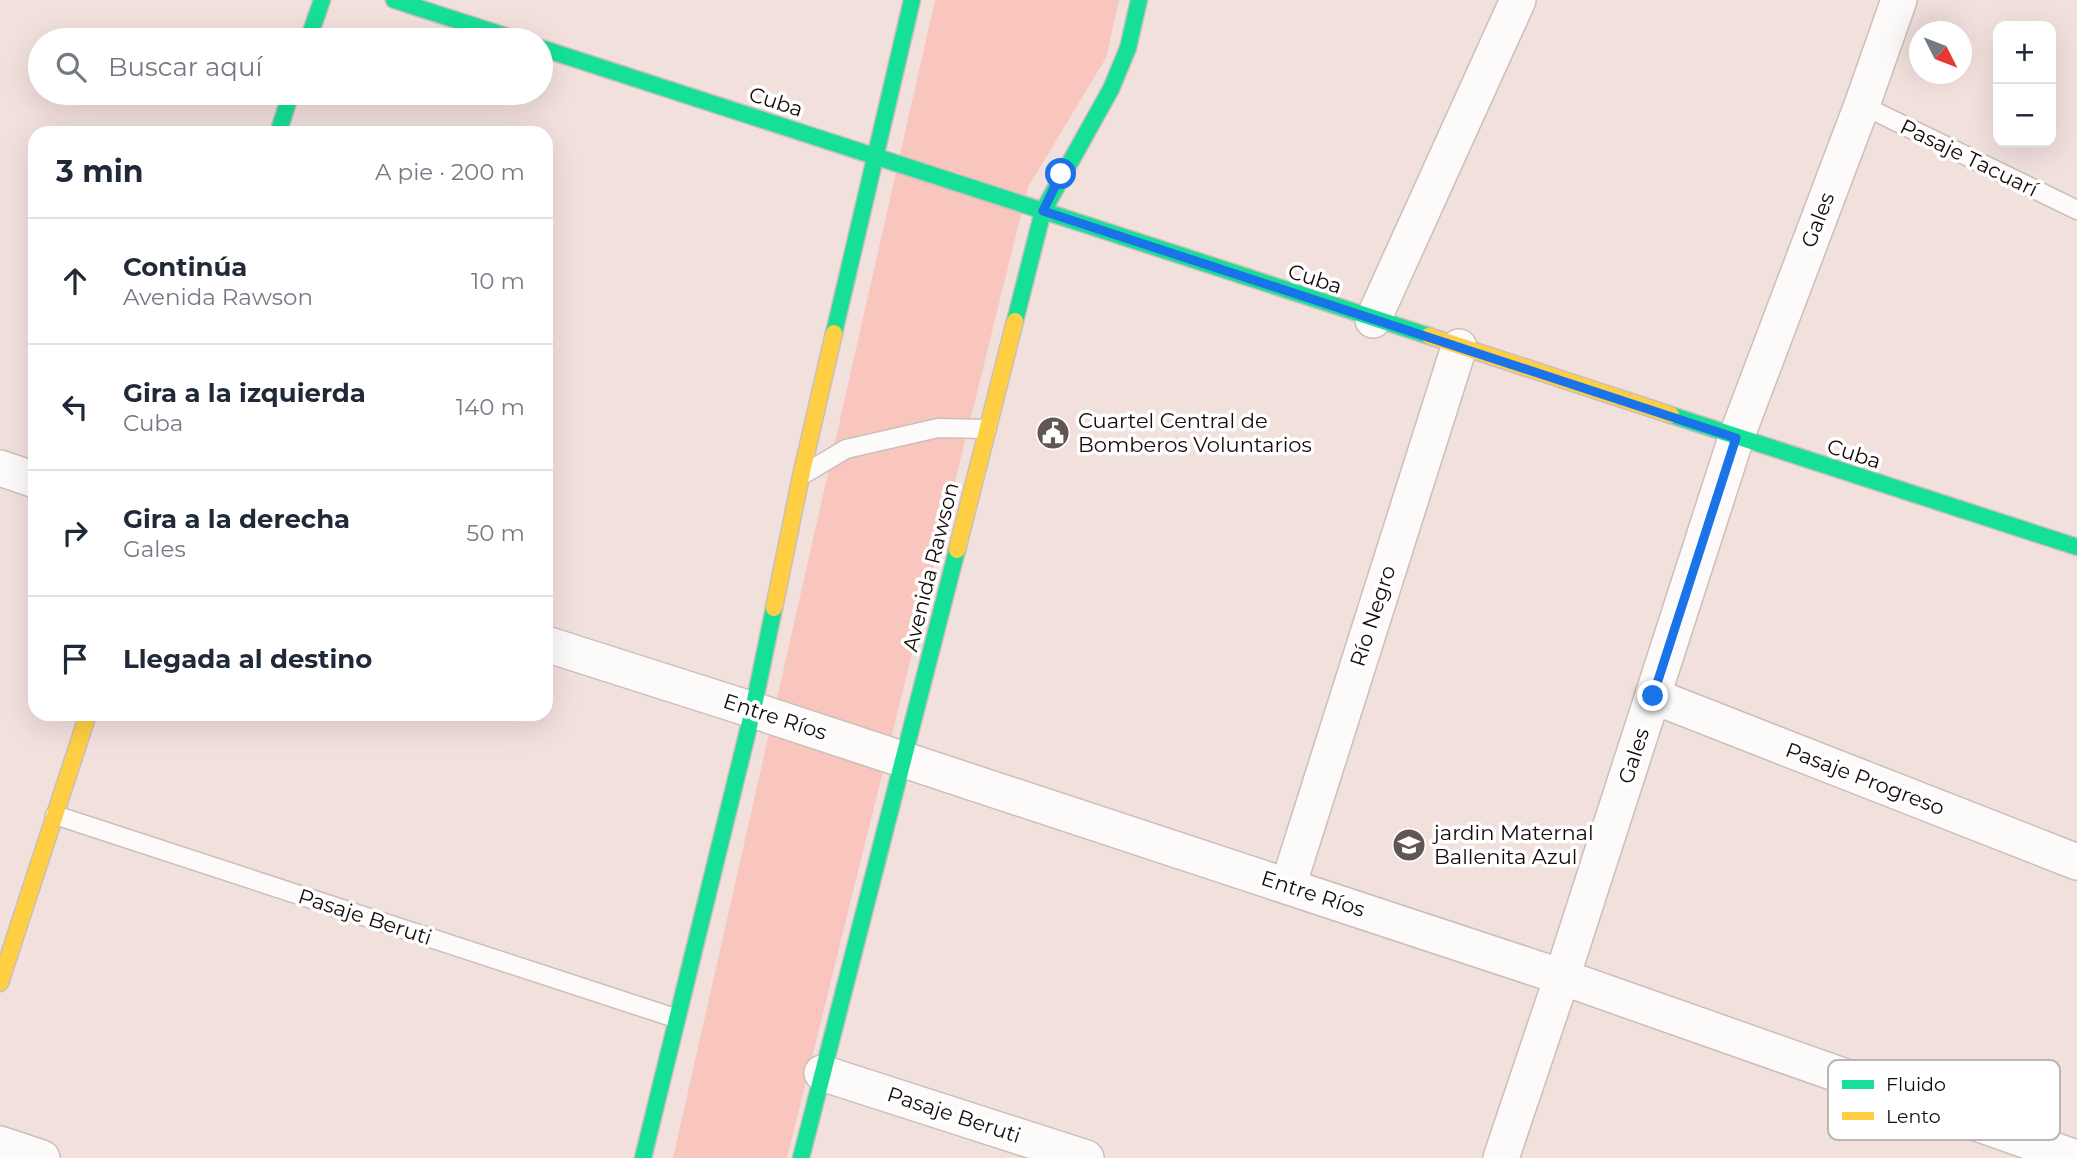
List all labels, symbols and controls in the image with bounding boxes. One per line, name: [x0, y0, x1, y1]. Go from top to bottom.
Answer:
north arrow: [1909, 21, 1972, 84]
map controls: [1993, 21, 2056, 147]
button: +: [1993, 21, 2056, 84]
search box: [28, 28, 553, 105]
icon: search: [52, 48, 90, 86]
text: Buscar aquí: [108, 51, 262, 83]
street label: Cuba: [746, 81, 806, 122]
button: −: [1993, 84, 2056, 147]
street label: Pasaje Tacuarí: [1896, 113, 2043, 202]
text: 3 min: [56, 153, 143, 190]
text: A pie · 200 m: [375, 158, 525, 186]
route start: [1045, 158, 1076, 189]
street label: Gales: [1796, 189, 1839, 251]
text: Continúa: [123, 251, 247, 283]
street label: Cuba: [1285, 258, 1345, 299]
icon: ahead: [56, 262, 94, 300]
text: 10 m: [471, 267, 525, 295]
text: Avenida Rawson: [123, 283, 313, 311]
text: Gira a la izquierda: [123, 377, 366, 409]
icon: left: [56, 388, 94, 426]
text: 140 m: [456, 393, 525, 421]
place label: Cuartel Central de Bomberos Voluntarios: [1078, 408, 1312, 457]
text: Cuba: [123, 409, 183, 437]
public building icon: Cuartel Central de Bomberos Voluntarios: [1034, 414, 1072, 452]
street label: Cuba: [1824, 433, 1884, 474]
street label: Avenida Rawson: [897, 480, 964, 654]
text: Gira a la derecha: [123, 503, 350, 535]
icon: right: [56, 514, 94, 552]
text: 50 m: [466, 519, 525, 547]
text: Gales: [123, 535, 186, 563]
street label: Río Negro: [1344, 562, 1401, 670]
icon: arrive: [56, 640, 94, 678]
text: Llegada al destino: [123, 643, 372, 675]
route end: [1637, 680, 1668, 711]
street label: Entre Ríos: [720, 688, 830, 745]
street label: Gales: [1613, 725, 1654, 787]
street label: Pasaje Progreso: [1782, 737, 1948, 820]
place label: jardin Maternal Ballenita Azul: [1432, 820, 1594, 869]
school or university icon: jardin Maternal Ballenita Azul: [1390, 826, 1428, 864]
street label: Entre Ríos: [1258, 865, 1368, 922]
street label: Pasaje Beruti: [295, 883, 435, 950]
legend: [1828, 1060, 2060, 1140]
text: Fluido: [1886, 1073, 1946, 1096]
street label: Pasaje Beruti: [884, 1081, 1024, 1148]
text: Lento: [1886, 1105, 1941, 1128]

